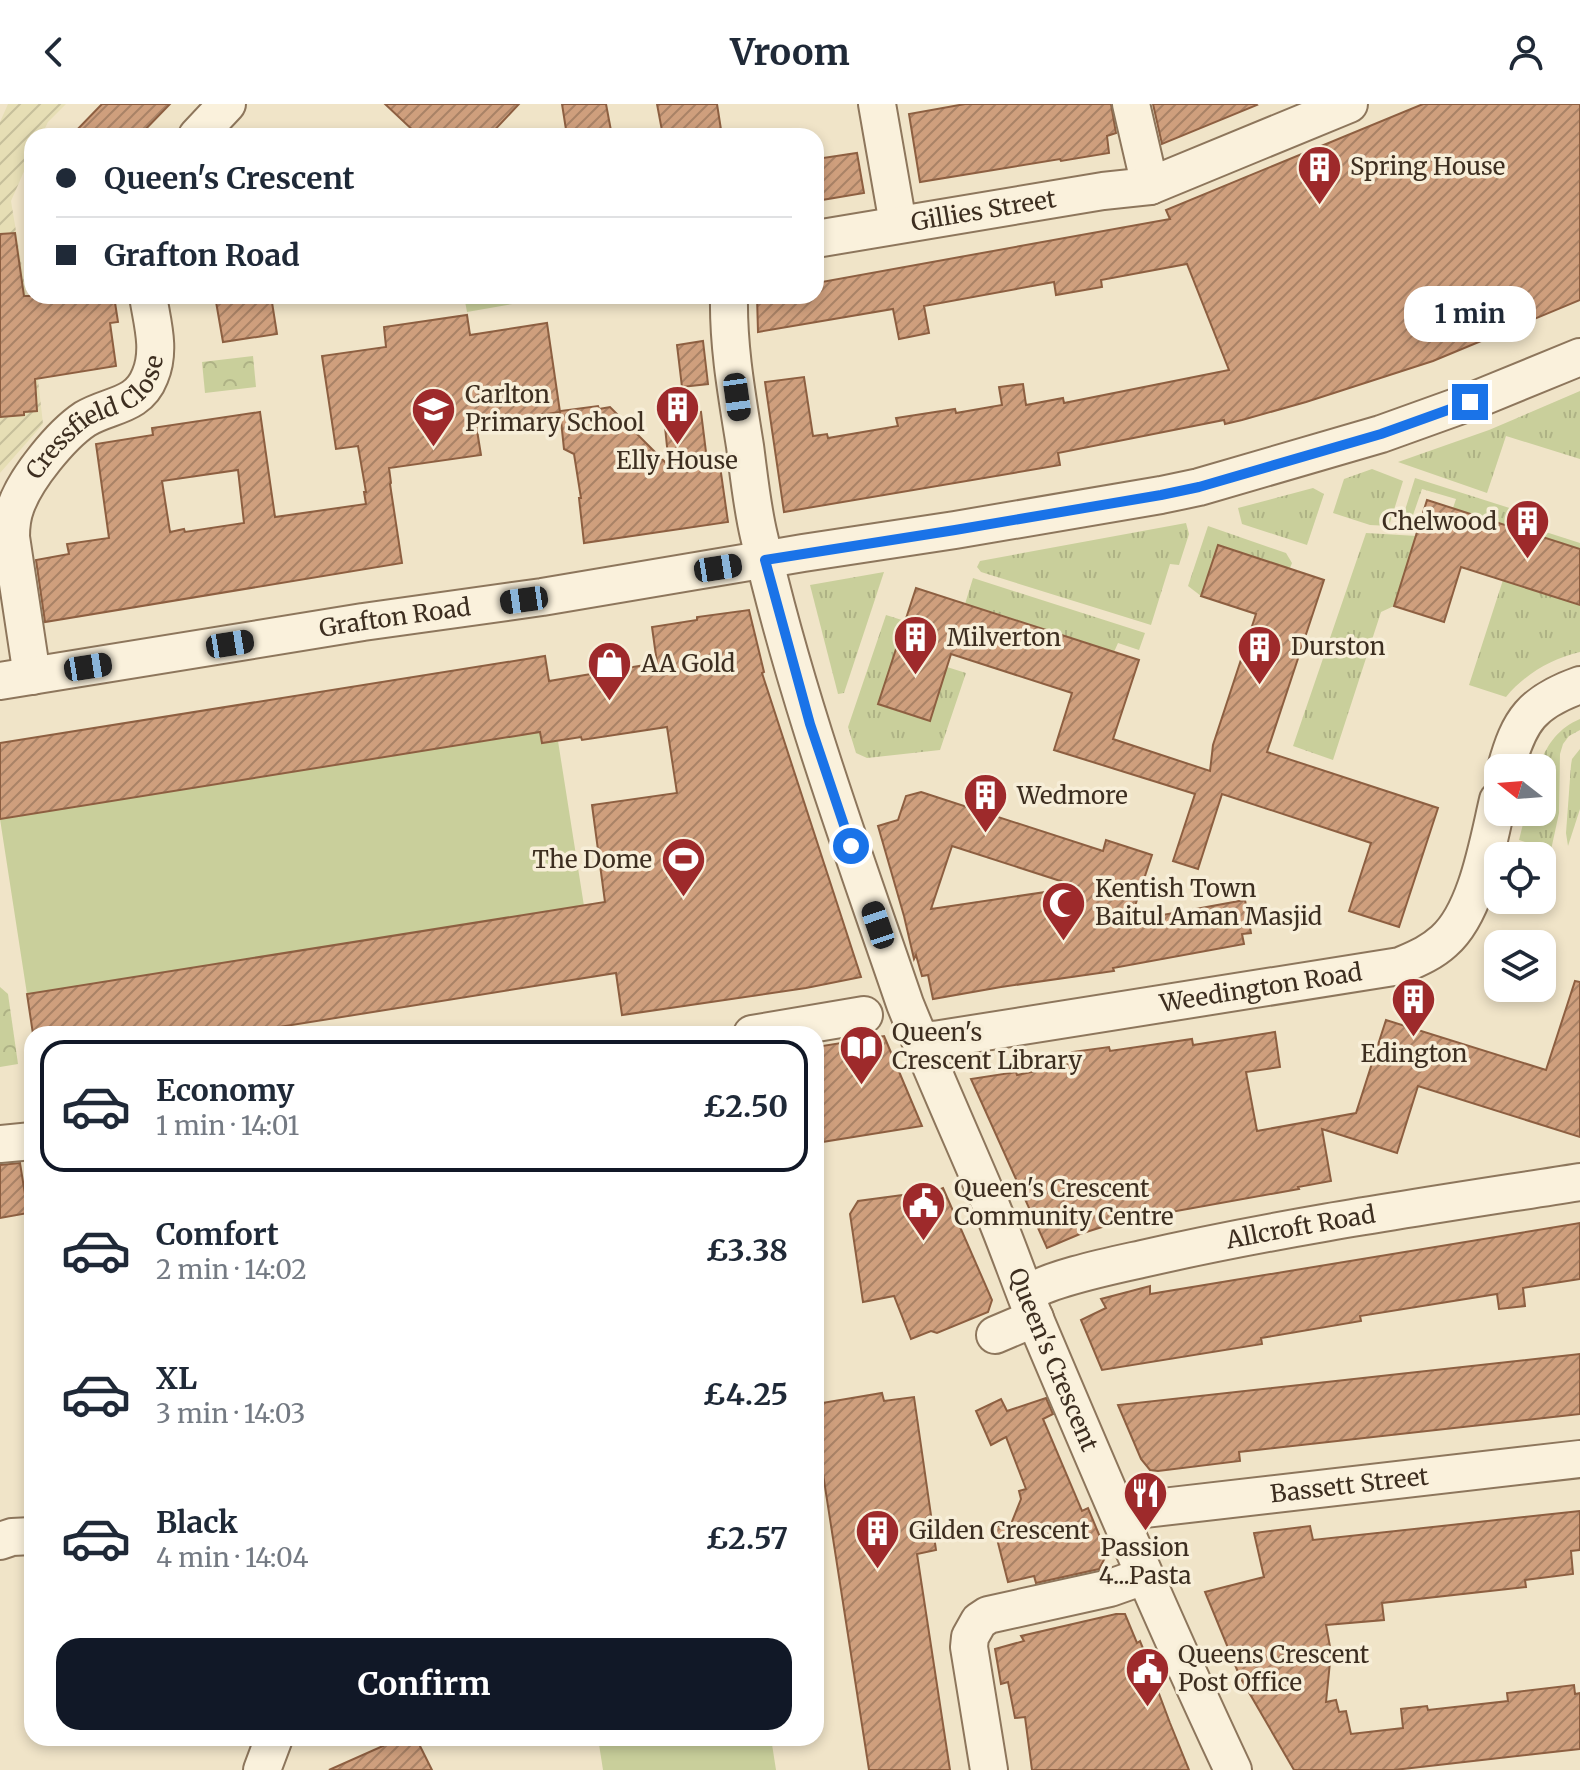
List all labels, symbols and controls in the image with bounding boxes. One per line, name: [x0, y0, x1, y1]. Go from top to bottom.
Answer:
icon: back: [32, 30, 76, 74]
text: Vroom: [730, 30, 850, 75]
icon: person: [1504, 30, 1548, 74]
building icon: Spring House: [1295, 143, 1343, 206]
place label: Spring House: [1350, 151, 1505, 182]
text: Queen's Crescent: [104, 159, 355, 197]
street label: Gillies Street: [909, 183, 1059, 238]
text: Grafton Road: [104, 236, 300, 274]
callout: 1 min: [1404, 286, 1536, 342]
text: 1 min: [1435, 297, 1505, 330]
street label: Cressfield Close: [19, 353, 170, 485]
car: [722, 372, 752, 422]
place label: Carlton Primary School: [465, 379, 645, 438]
building icon: Elly House: [653, 383, 701, 446]
route end: [1452, 384, 1488, 420]
school or university icon: Carlton Primary School: [410, 385, 458, 448]
place label: Elly House: [616, 445, 738, 476]
building icon: Chelwood: [1504, 498, 1552, 561]
place label: Chelwood: [1382, 506, 1497, 537]
car: [692, 552, 744, 584]
car: [499, 585, 549, 615]
street label: Grafton Road: [317, 591, 473, 644]
building icon: Milverton: [892, 614, 940, 677]
place label: Milverton: [947, 622, 1061, 653]
building icon: Durston: [1236, 623, 1284, 686]
car: [204, 628, 256, 660]
place label: Durston: [1291, 631, 1385, 662]
shop icon: AA Gold: [586, 640, 634, 703]
place label: AA Gold: [640, 648, 735, 679]
car: [62, 651, 114, 683]
north arrow: [1484, 754, 1556, 826]
map controls: [1484, 754, 1556, 1002]
building icon: Wedmore: [962, 772, 1010, 835]
place label: Wedmore: [1016, 780, 1128, 811]
route start: [833, 828, 869, 864]
sports icon: The Dome: [659, 836, 707, 899]
button: locate: [1484, 842, 1556, 914]
place label: The Dome: [532, 844, 652, 875]
place label: Kentish Town Baitul Aman Masjid: [1095, 873, 1322, 932]
mosque icon: Kentish Town Baitul Aman Masjid: [1040, 879, 1088, 942]
car: [859, 898, 897, 952]
button: layers: [1484, 930, 1556, 1002]
street label: Weedington Road: [1156, 956, 1364, 1019]
building icon: Edington: [1390, 976, 1438, 1039]
place label: Queen's Crescent Library: [892, 1017, 1082, 1076]
library icon: Queen's Crescent Library: [837, 1023, 885, 1086]
place label: Edington: [1361, 1038, 1468, 1069]
icon: car: [60, 1070, 132, 1142]
text: Economy: [156, 1071, 294, 1109]
text: £2.50: [703, 1087, 788, 1125]
text: 1 min · 14:01: [156, 1109, 299, 1142]
place label: Queen's Crescent Community Centre: [954, 1173, 1174, 1232]
public building icon: Queen's Crescent Community Centre: [899, 1179, 947, 1242]
street label: Allcroft Road: [1222, 1198, 1378, 1256]
icon: car: [60, 1214, 132, 1286]
text: Comfort: [156, 1215, 279, 1253]
text: £3.38: [706, 1231, 788, 1269]
text: 2 min · 14:02: [156, 1253, 307, 1286]
street label: Queen's Crescent: [1002, 1264, 1106, 1456]
icon: car: [60, 1358, 132, 1430]
text: XL: [156, 1359, 197, 1397]
text: £4.25: [703, 1375, 788, 1413]
text: 3 min · 14:03: [156, 1397, 305, 1430]
street label: Bassett Street: [1269, 1460, 1431, 1509]
restaurant icon: Passion 4...Pasta: [1121, 1470, 1169, 1533]
icon: car: [60, 1502, 132, 1574]
text: Black: [156, 1503, 238, 1541]
building icon: Gilden Crescent: [854, 1507, 902, 1570]
place label: Gilden Crescent: [909, 1515, 1090, 1546]
text: £2.57: [706, 1519, 788, 1557]
place label: Passion 4...Pasta: [1099, 1532, 1191, 1591]
text: 4 min · 14:04: [156, 1541, 308, 1574]
button: Confirm: [56, 1638, 792, 1730]
place label: Queens Crescent Post Office: [1178, 1639, 1370, 1698]
public building icon: Queens Crescent Post Office: [1123, 1645, 1171, 1708]

